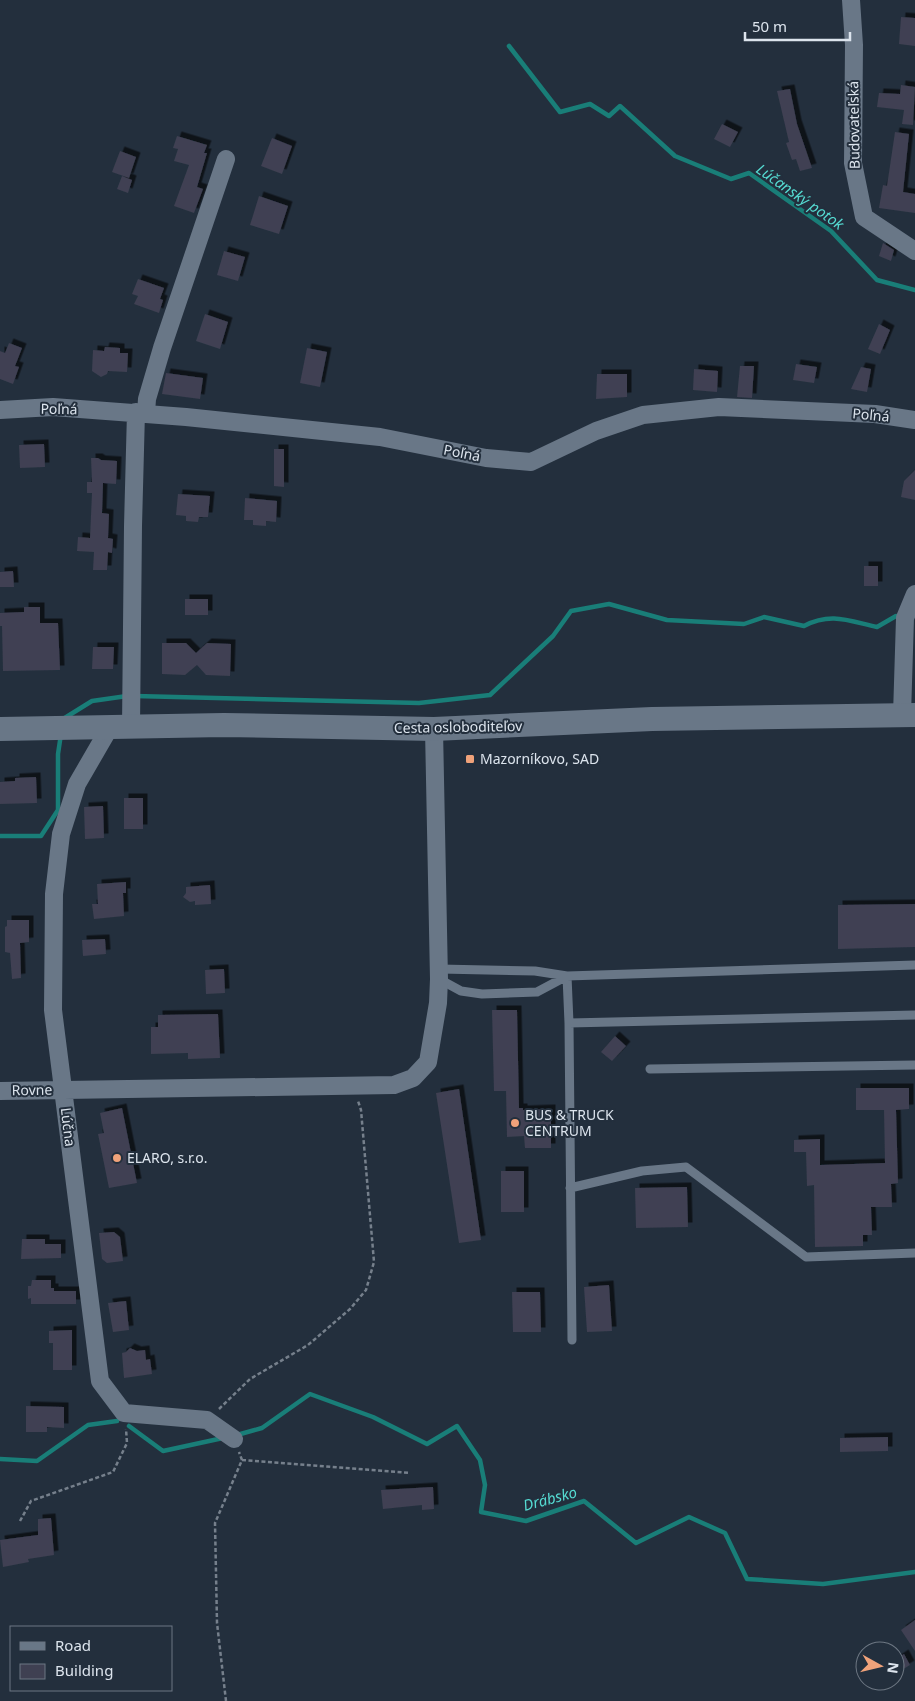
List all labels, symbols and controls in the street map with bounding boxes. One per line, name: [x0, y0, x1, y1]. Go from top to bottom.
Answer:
scale bar: [745, 10, 850, 42]
text: 50 m: [752, 16, 787, 36]
street label: Budovateľská: [843, 81, 864, 169]
water label: Lúčanský potok: [753, 159, 849, 234]
street label: Poľná: [40, 399, 78, 418]
street label: Poľná: [852, 403, 890, 426]
street label: Poľná: [442, 440, 482, 465]
street label: Cesta osloboditeľov: [394, 716, 523, 737]
place label: Mazorníkovo, SAD: [480, 749, 599, 768]
marker: Mazorníkovo, SAD: [464, 753, 476, 765]
street label: Rovne: [12, 1080, 53, 1099]
place label: BUS & TRUCK CENTRUM: [525, 1105, 614, 1140]
street label: Lúčna: [57, 1106, 80, 1148]
marker: BUS & TRUCK CENTRUM: [509, 1117, 521, 1129]
place label: ELARO, s.r.o.: [127, 1148, 208, 1167]
marker: ELARO, s.r.o.: [111, 1152, 123, 1164]
water label: Drábsko: [521, 1481, 579, 1515]
legend: [10, 1626, 172, 1691]
text: Road: [55, 1635, 91, 1655]
north arrow: [855, 1641, 905, 1691]
text: Building: [55, 1660, 113, 1680]
text: N: [883, 1661, 904, 1675]

